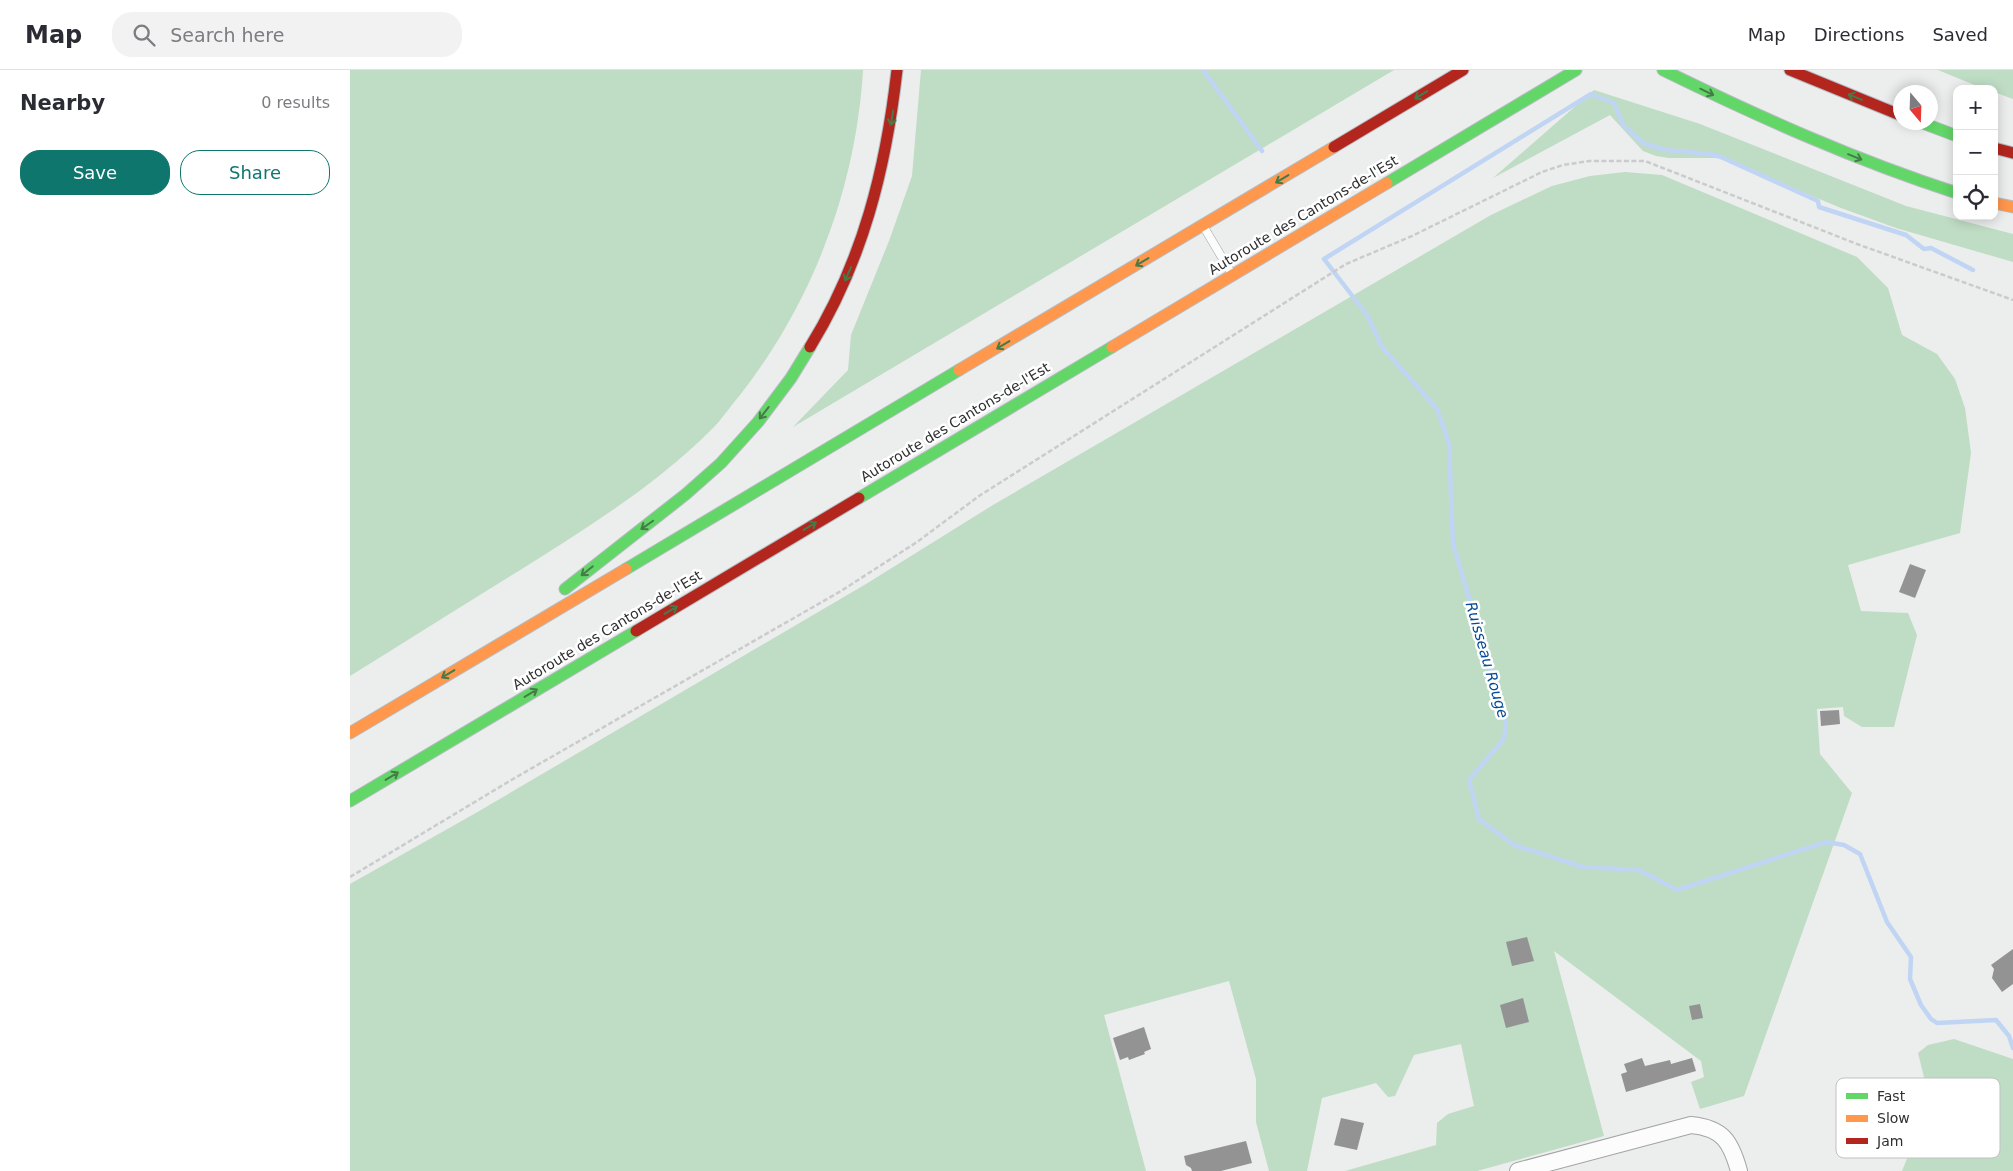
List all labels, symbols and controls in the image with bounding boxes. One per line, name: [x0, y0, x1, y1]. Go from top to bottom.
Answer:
search box: [112, 12, 462, 57]
text: Map: [25, 21, 82, 49]
icon: search: [130, 21, 158, 49]
text: Search here: [170, 24, 284, 46]
text: Map: [1748, 24, 1786, 45]
text: Directions: [1814, 24, 1904, 45]
text: Saved: [1932, 24, 1988, 45]
north arrow: [1893, 85, 1938, 130]
map controls: [1953, 85, 1998, 220]
button: +: [1953, 85, 1998, 130]
one-way arrow: [1699, 87, 1714, 97]
text: Nearby: [20, 91, 105, 115]
one-way arrow: [1415, 91, 1429, 101]
one-way arrow: [1848, 92, 1863, 102]
text: 0 results: [261, 93, 330, 112]
one-way arrow: [887, 110, 897, 126]
button: −: [1953, 130, 1998, 175]
button: Save: [20, 150, 170, 195]
button: Share: [180, 150, 330, 195]
street label: Autoroute des Cantons-de-l'Est: [1206, 152, 1401, 278]
one-way arrow: [1847, 153, 1863, 162]
one-way arrow: [1275, 174, 1289, 184]
button: locate: [1953, 175, 1998, 220]
one-way arrow: [1136, 257, 1150, 267]
one-way arrow: [842, 266, 852, 281]
one-way arrow: [995, 340, 1010, 350]
street label: Autoroute des Cantons-de-l'Est: [858, 359, 1053, 485]
one-way arrow: [759, 406, 770, 419]
one-way arrow: [641, 519, 654, 530]
one-way arrow: [803, 521, 817, 531]
one-way arrow: [581, 565, 594, 576]
street label: Autoroute des Cantons-de-l'Est: [510, 567, 705, 693]
water label: Ruisseau Rouge: [1462, 600, 1512, 720]
one-way arrow: [663, 604, 677, 614]
one-way arrow: [442, 670, 456, 680]
one-way arrow: [524, 688, 538, 698]
one-way arrow: [384, 771, 398, 781]
legend: [1836, 1078, 2000, 1158]
text: Fast: [1877, 1088, 1906, 1104]
text: Slow: [1877, 1110, 1910, 1126]
text: Jam: [1876, 1133, 1903, 1149]

